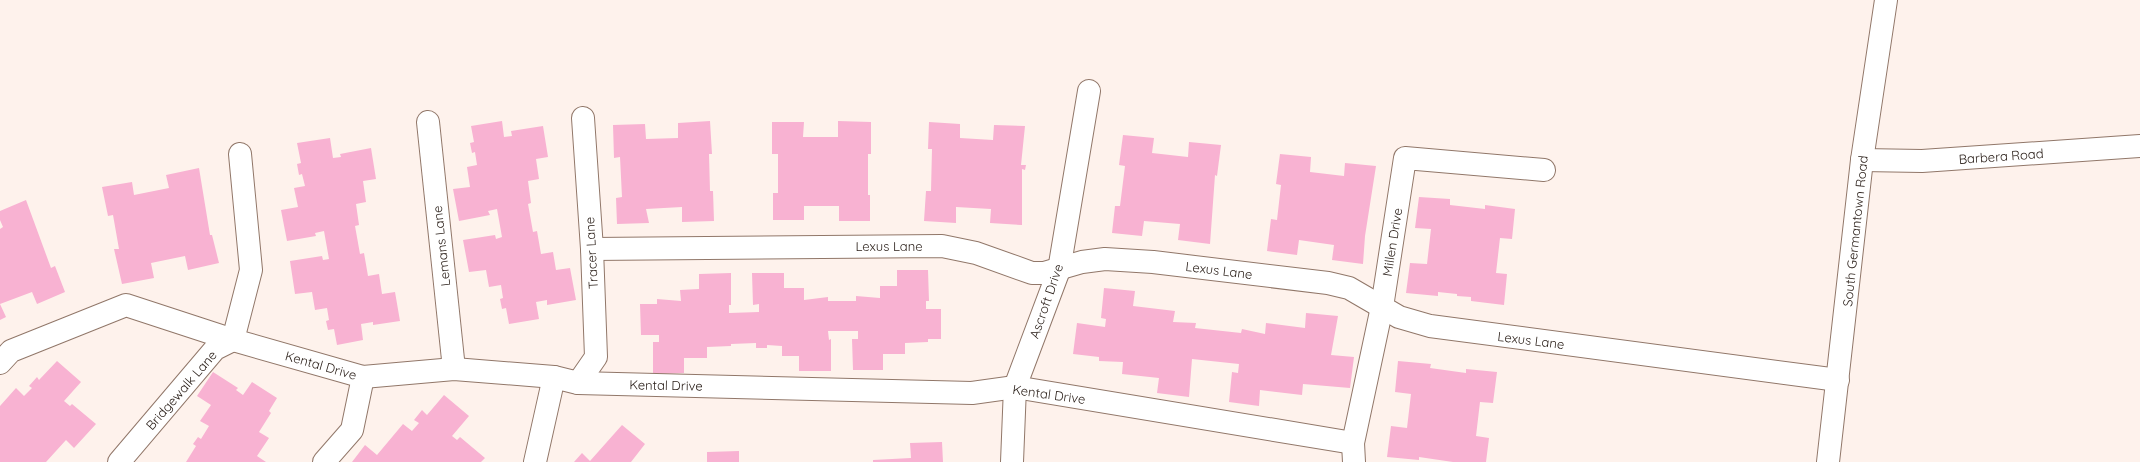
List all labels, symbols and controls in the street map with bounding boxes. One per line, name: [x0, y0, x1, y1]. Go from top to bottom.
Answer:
street label: Barbera Road: [1958, 145, 2044, 167]
street label: South Germantown Road: [1839, 155, 1871, 307]
street label: Lemans Lane: [429, 205, 453, 287]
street label: Millen Drive: [1379, 207, 1405, 277]
street label: Tracer Lane: [581, 217, 601, 289]
street label: Lexus Lane: [855, 238, 923, 254]
street label: Lexus Lane: [1185, 258, 1253, 282]
street label: Ascroft Drive: [1026, 262, 1066, 340]
street label: Lexus Lane: [1497, 328, 1565, 352]
street label: Bridgewalk Lane: [142, 347, 220, 433]
street label: Kental Drive: [283, 347, 359, 383]
street label: Kental Drive: [629, 376, 703, 394]
street label: Kental Drive: [1012, 381, 1086, 407]

